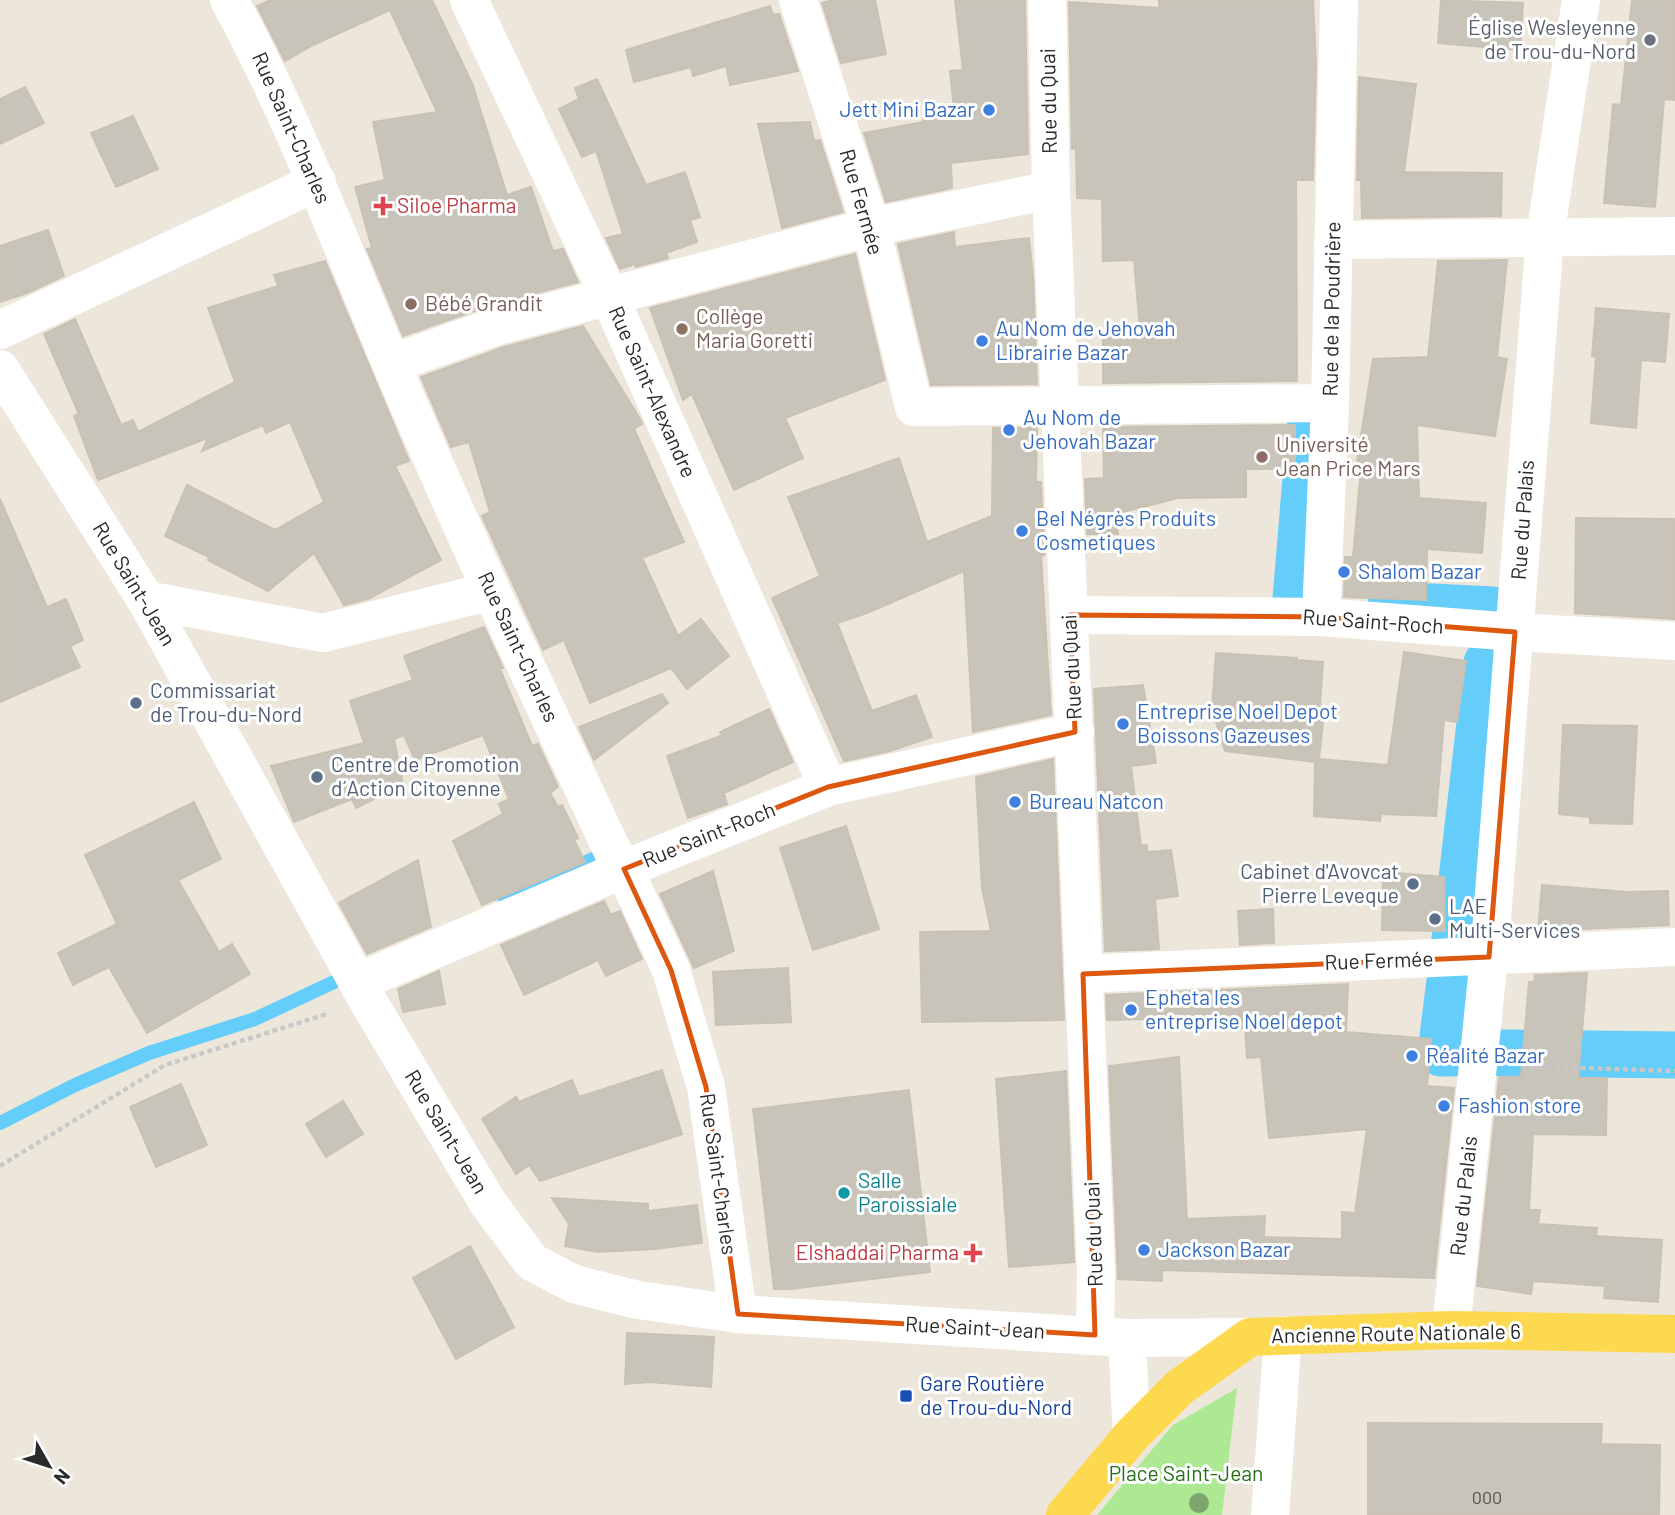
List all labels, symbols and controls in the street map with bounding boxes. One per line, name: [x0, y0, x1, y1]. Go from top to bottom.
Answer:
place label: Église Wesleyenne de Trou-du-Nord: [1468, 14, 1636, 63]
marker: Église Wesleyenne de Trou-du-Nord: [1642, 32, 1658, 48]
street label: Rue Saint-Charles: [248, 48, 337, 207]
street label: Rue du Quai: [1034, 48, 1061, 154]
place label: Jett Mini Bazar: [840, 96, 975, 121]
marker: Jett Mini Bazar: [981, 102, 997, 118]
street label: Rue Fermée: [835, 146, 889, 257]
place label: Siloe Pharma: [397, 192, 517, 217]
marker: Siloe Pharma: [375, 198, 391, 214]
street label: Rue de la Poudrière: [1316, 221, 1345, 397]
place label: Bébé Grandit: [425, 290, 543, 315]
marker: Bébé Grandit: [403, 296, 419, 312]
street label: Rue Saint-Alexandre: [604, 302, 702, 481]
place label: Collège Maria Goretti: [696, 303, 813, 352]
place label: Au Nom de Jehovah Librairie Bazar: [996, 315, 1176, 364]
marker: Collège Maria Goretti: [674, 321, 690, 337]
marker: Au Nom de Jehovah Librairie Bazar: [974, 333, 990, 349]
place label: Au Nom de Jehovah Bazar: [1023, 404, 1156, 453]
marker: Au Nom de Jehovah Bazar: [1001, 422, 1017, 438]
place label: Université Jean Price Mars: [1276, 431, 1421, 480]
marker: Université Jean Price Mars: [1254, 449, 1270, 465]
street label: Rue du Palais: [1505, 459, 1538, 581]
place label: Bel Négrès Produits Cosmetiques: [1036, 505, 1216, 554]
street label: Rue Saint-Jean: [89, 517, 182, 650]
marker: Bel Négrès Produits Cosmetiques: [1014, 523, 1030, 539]
place label: Shalom Bazar: [1358, 558, 1482, 583]
marker: Shalom Bazar: [1336, 564, 1352, 580]
street label: Rue Saint-Charles: [474, 567, 565, 726]
street label: Rue Saint-Roch: [1302, 603, 1444, 638]
street label: Rue du Quai: [1055, 614, 1086, 721]
place label: Commissariat de Trou-du-Nord: [150, 677, 302, 726]
marker: Commissariat de Trou-du-Nord: [128, 695, 144, 711]
place label: Entreprise Noel Depot Boissons Gazeuses: [1137, 698, 1338, 747]
marker: Entreprise Noel Depot Boissons Gazeuses: [1115, 716, 1131, 732]
place label: Centre de Promotion d´Action Citoyenne: [331, 751, 519, 800]
marker: Centre de Promotion d´Action Citoyenne: [309, 769, 325, 785]
place label: Bureau Natcon: [1029, 788, 1164, 813]
marker: Bureau Natcon: [1007, 794, 1023, 810]
street label: Rue Saint-Roch: [638, 796, 779, 872]
place label: Cabinet d'Avovcat Pierre Leveque: [1240, 858, 1399, 907]
marker: Cabinet d'Avovcat Pierre Leveque: [1405, 876, 1421, 892]
place label: LAE Multi-Services: [1449, 893, 1580, 942]
marker: LAE Multi-Services: [1427, 911, 1443, 927]
street label: Rue Fermée: [1324, 945, 1434, 974]
place label: Epheta les entreprise Noel depot: [1145, 984, 1343, 1033]
marker: Epheta les entreprise Noel depot: [1123, 1002, 1139, 1018]
place label: Réalité Bazar: [1426, 1042, 1545, 1067]
marker: Réalité Bazar: [1404, 1048, 1420, 1064]
street label: Rue Saint-Jean: [401, 1065, 494, 1198]
street label: Rue Saint-Charles: [696, 1091, 743, 1256]
place label: Fashion store: [1458, 1092, 1581, 1117]
marker: Fashion store: [1436, 1098, 1452, 1114]
street label: Rue du Palais: [1444, 1135, 1481, 1257]
place label: Salle Paroissiale: [858, 1167, 957, 1216]
street label: Rue du Quai: [1078, 1181, 1107, 1287]
marker: Salle Paroissiale: [836, 1185, 852, 1201]
place label: Jackson Bazar: [1158, 1236, 1291, 1261]
place label: Elshaddai Pharma: [796, 1239, 959, 1264]
marker: Jackson Bazar: [1136, 1242, 1152, 1258]
marker: Elshaddai Pharma: [965, 1245, 981, 1261]
street label: Rue Saint-Jean: [905, 1310, 1046, 1343]
street label: Ancienne Route Nationale 6: [1271, 1318, 1521, 1347]
place label: Gare Routière de Trou-du-Nord: [920, 1370, 1072, 1419]
marker: Gare Routière de Trou-du-Nord: [898, 1388, 914, 1404]
north arrow: [14, 1431, 84, 1501]
park label: Place Saint-Jean: [1109, 1460, 1263, 1485]
text: N: [50, 1465, 76, 1489]
house number: 000: [1472, 1486, 1502, 1508]

